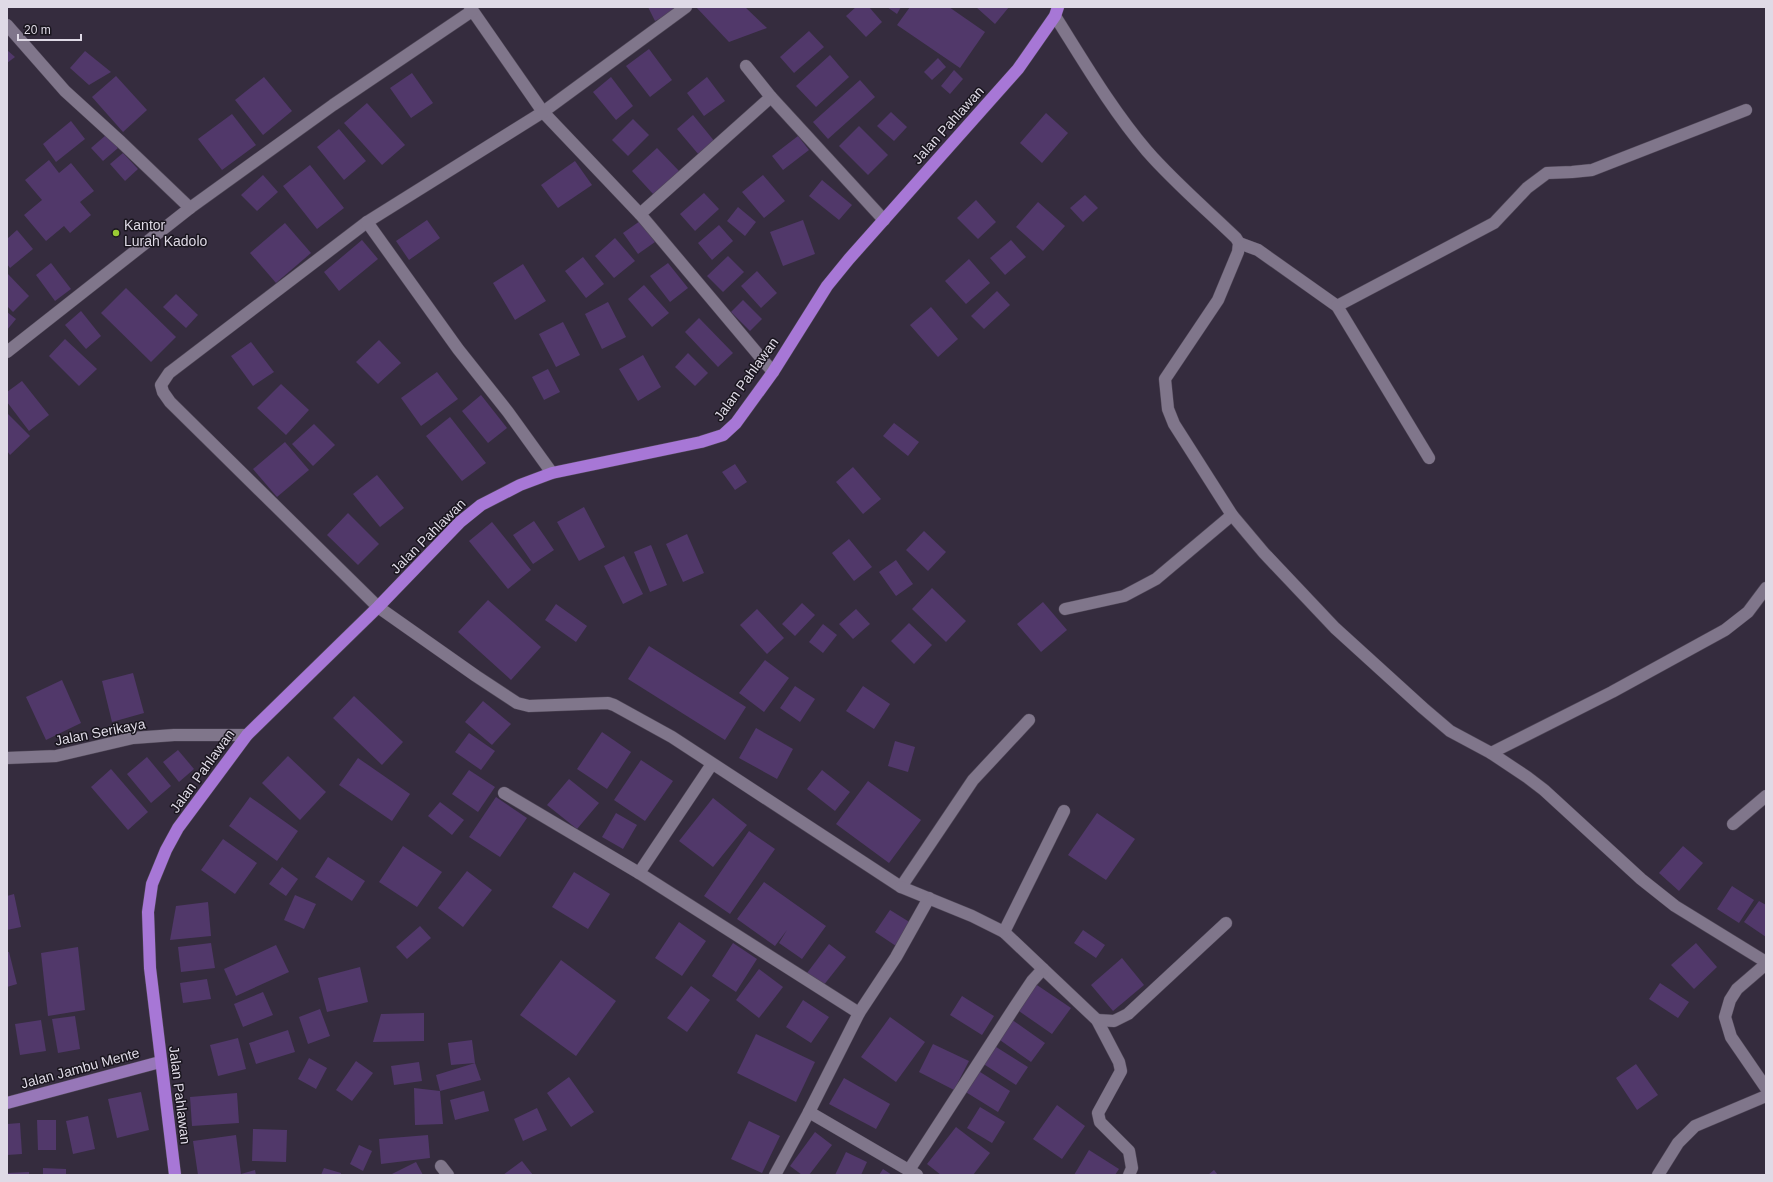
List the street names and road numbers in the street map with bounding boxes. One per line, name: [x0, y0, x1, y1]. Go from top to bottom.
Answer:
street label: Jalan Pahlawan: [909, 83, 987, 167]
street label: Jalan Pahlawan: [710, 334, 782, 424]
street label: Jalan Pahlawan: [387, 495, 469, 577]
street label: Jalan Serikaya: [53, 715, 147, 749]
street label: Jalan Pahlawan: [166, 726, 238, 816]
street label: Jalan Jambu Mente: [19, 1044, 141, 1092]
street label: Jalan Pahlawan: [166, 1045, 194, 1145]

